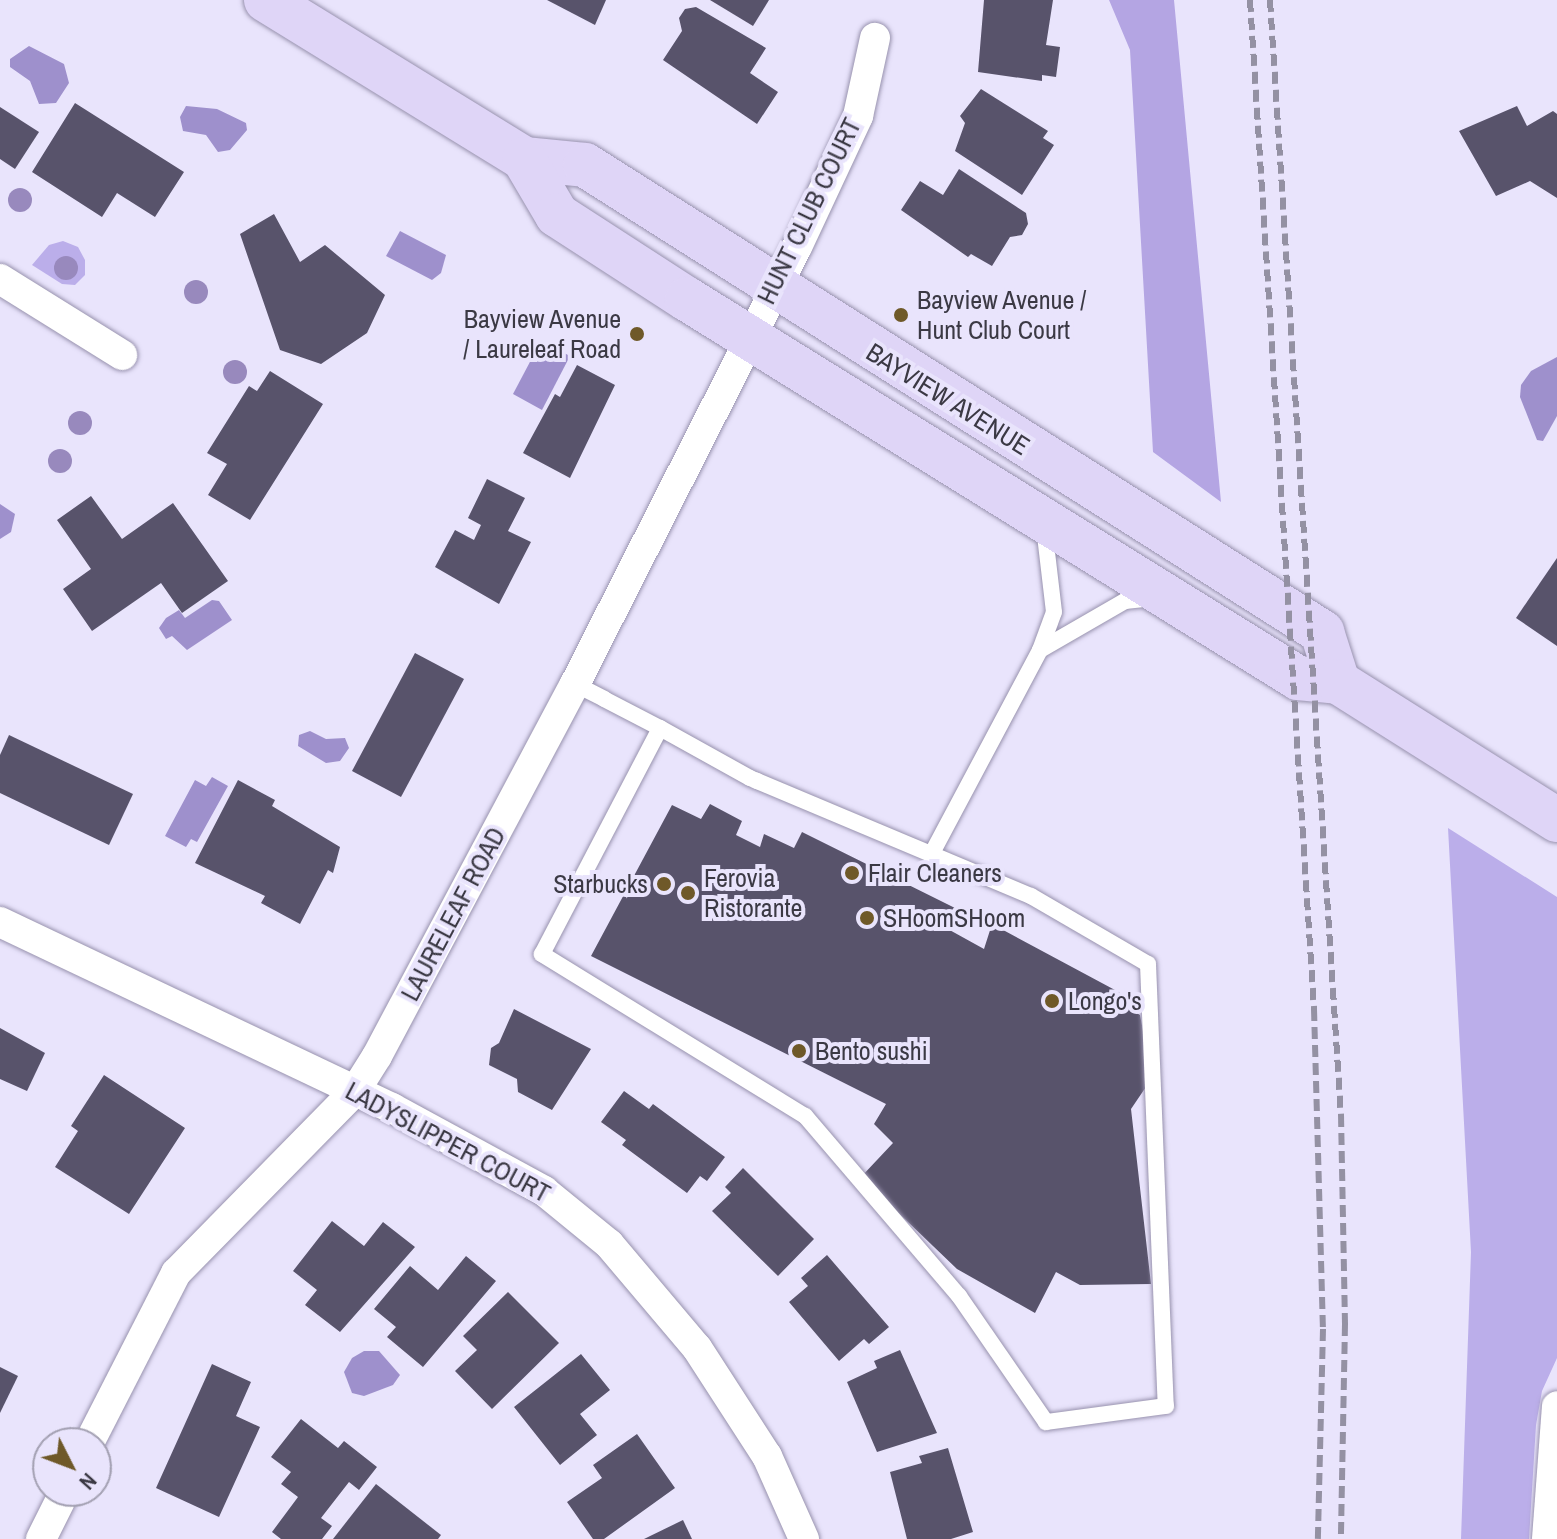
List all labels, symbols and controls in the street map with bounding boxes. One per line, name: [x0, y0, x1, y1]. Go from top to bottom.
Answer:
street label: HUNT CLUB COURT: [750, 113, 868, 309]
place label: Bayview Avenue / Hunt Club Court: [917, 284, 1087, 346]
place label: Bayview Avenue / Laureleaf Road: [463, 303, 621, 364]
marker: Bayview Avenue / Hunt Club Court: [892, 306, 910, 324]
marker: Bayview Avenue / Laureleaf Road: [628, 325, 646, 343]
street label: BAYVIEW AVENUE: [860, 336, 1036, 462]
street label: LAURELEAF ROAD: [394, 822, 512, 1006]
place label: Flair Cleaners: [868, 857, 1002, 889]
place label: Ferovia Ristorante: [704, 862, 802, 924]
marker: Flair Cleaners: [843, 864, 861, 882]
place label: Starbucks: [553, 868, 648, 900]
marker: Starbucks: [655, 875, 673, 893]
marker: Ferovia Ristorante: [679, 884, 697, 902]
place label: SHoomSHoom: [883, 902, 1025, 934]
marker: SHoomSHoom: [858, 909, 876, 927]
place label: Longo's: [1068, 985, 1142, 1017]
marker: Longo's: [1043, 992, 1061, 1010]
place label: Bento sushi: [815, 1035, 928, 1067]
marker: Bento sushi: [790, 1042, 808, 1060]
street label: LADYSLIPPER COURT: [340, 1075, 556, 1209]
north arrow: [32, 1427, 112, 1507]
text: N: [73, 1467, 104, 1497]

